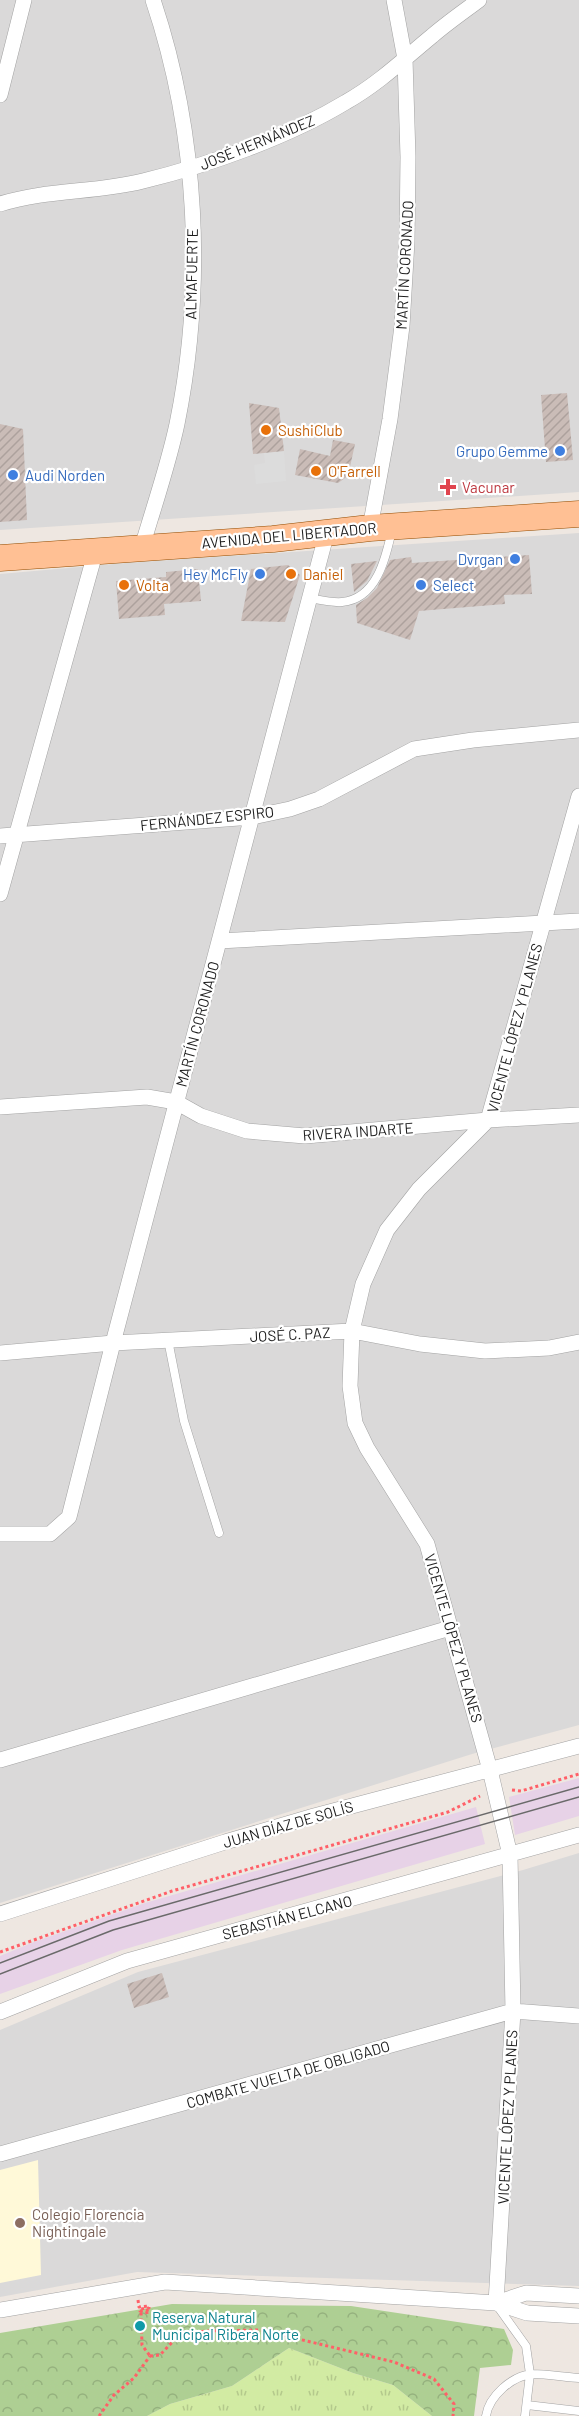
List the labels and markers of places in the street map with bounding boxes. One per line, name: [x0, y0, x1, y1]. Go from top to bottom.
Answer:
place label: SushiClub: [278, 421, 343, 439]
marker: SushiClub: [259, 423, 273, 437]
place label: Grupo Gemme: [456, 442, 548, 460]
marker: Grupo Gemme: [553, 444, 567, 458]
place label: O'Farrell: [328, 462, 381, 480]
marker: O'Farrell: [309, 464, 323, 478]
place label: Audi Norden: [25, 466, 105, 484]
marker: Audi Norden: [6, 468, 20, 482]
marker: Vacunar: [439, 478, 457, 496]
place label: Vacunar: [462, 478, 515, 496]
place label: Dvrgan: [458, 550, 503, 568]
marker: Dvrgan: [508, 552, 522, 566]
place label: Hey McFly: [183, 565, 248, 583]
place label: Daniel: [303, 565, 343, 583]
marker: Hey McFly: [253, 567, 267, 581]
marker: Daniel: [284, 567, 298, 581]
place label: Volta: [136, 576, 169, 594]
place label: Select: [433, 576, 474, 594]
marker: Volta: [117, 578, 131, 592]
marker: Select: [414, 578, 428, 592]
place label: Colegio Florencia Nightingale: [32, 2205, 145, 2240]
marker: Colegio Florencia Nightingale: [13, 2216, 27, 2230]
place label: Reserva Natural Municipal Ribera Norte: [152, 2308, 299, 2343]
marker: Reserva Natural Municipal Ribera Norte: [133, 2319, 147, 2333]

